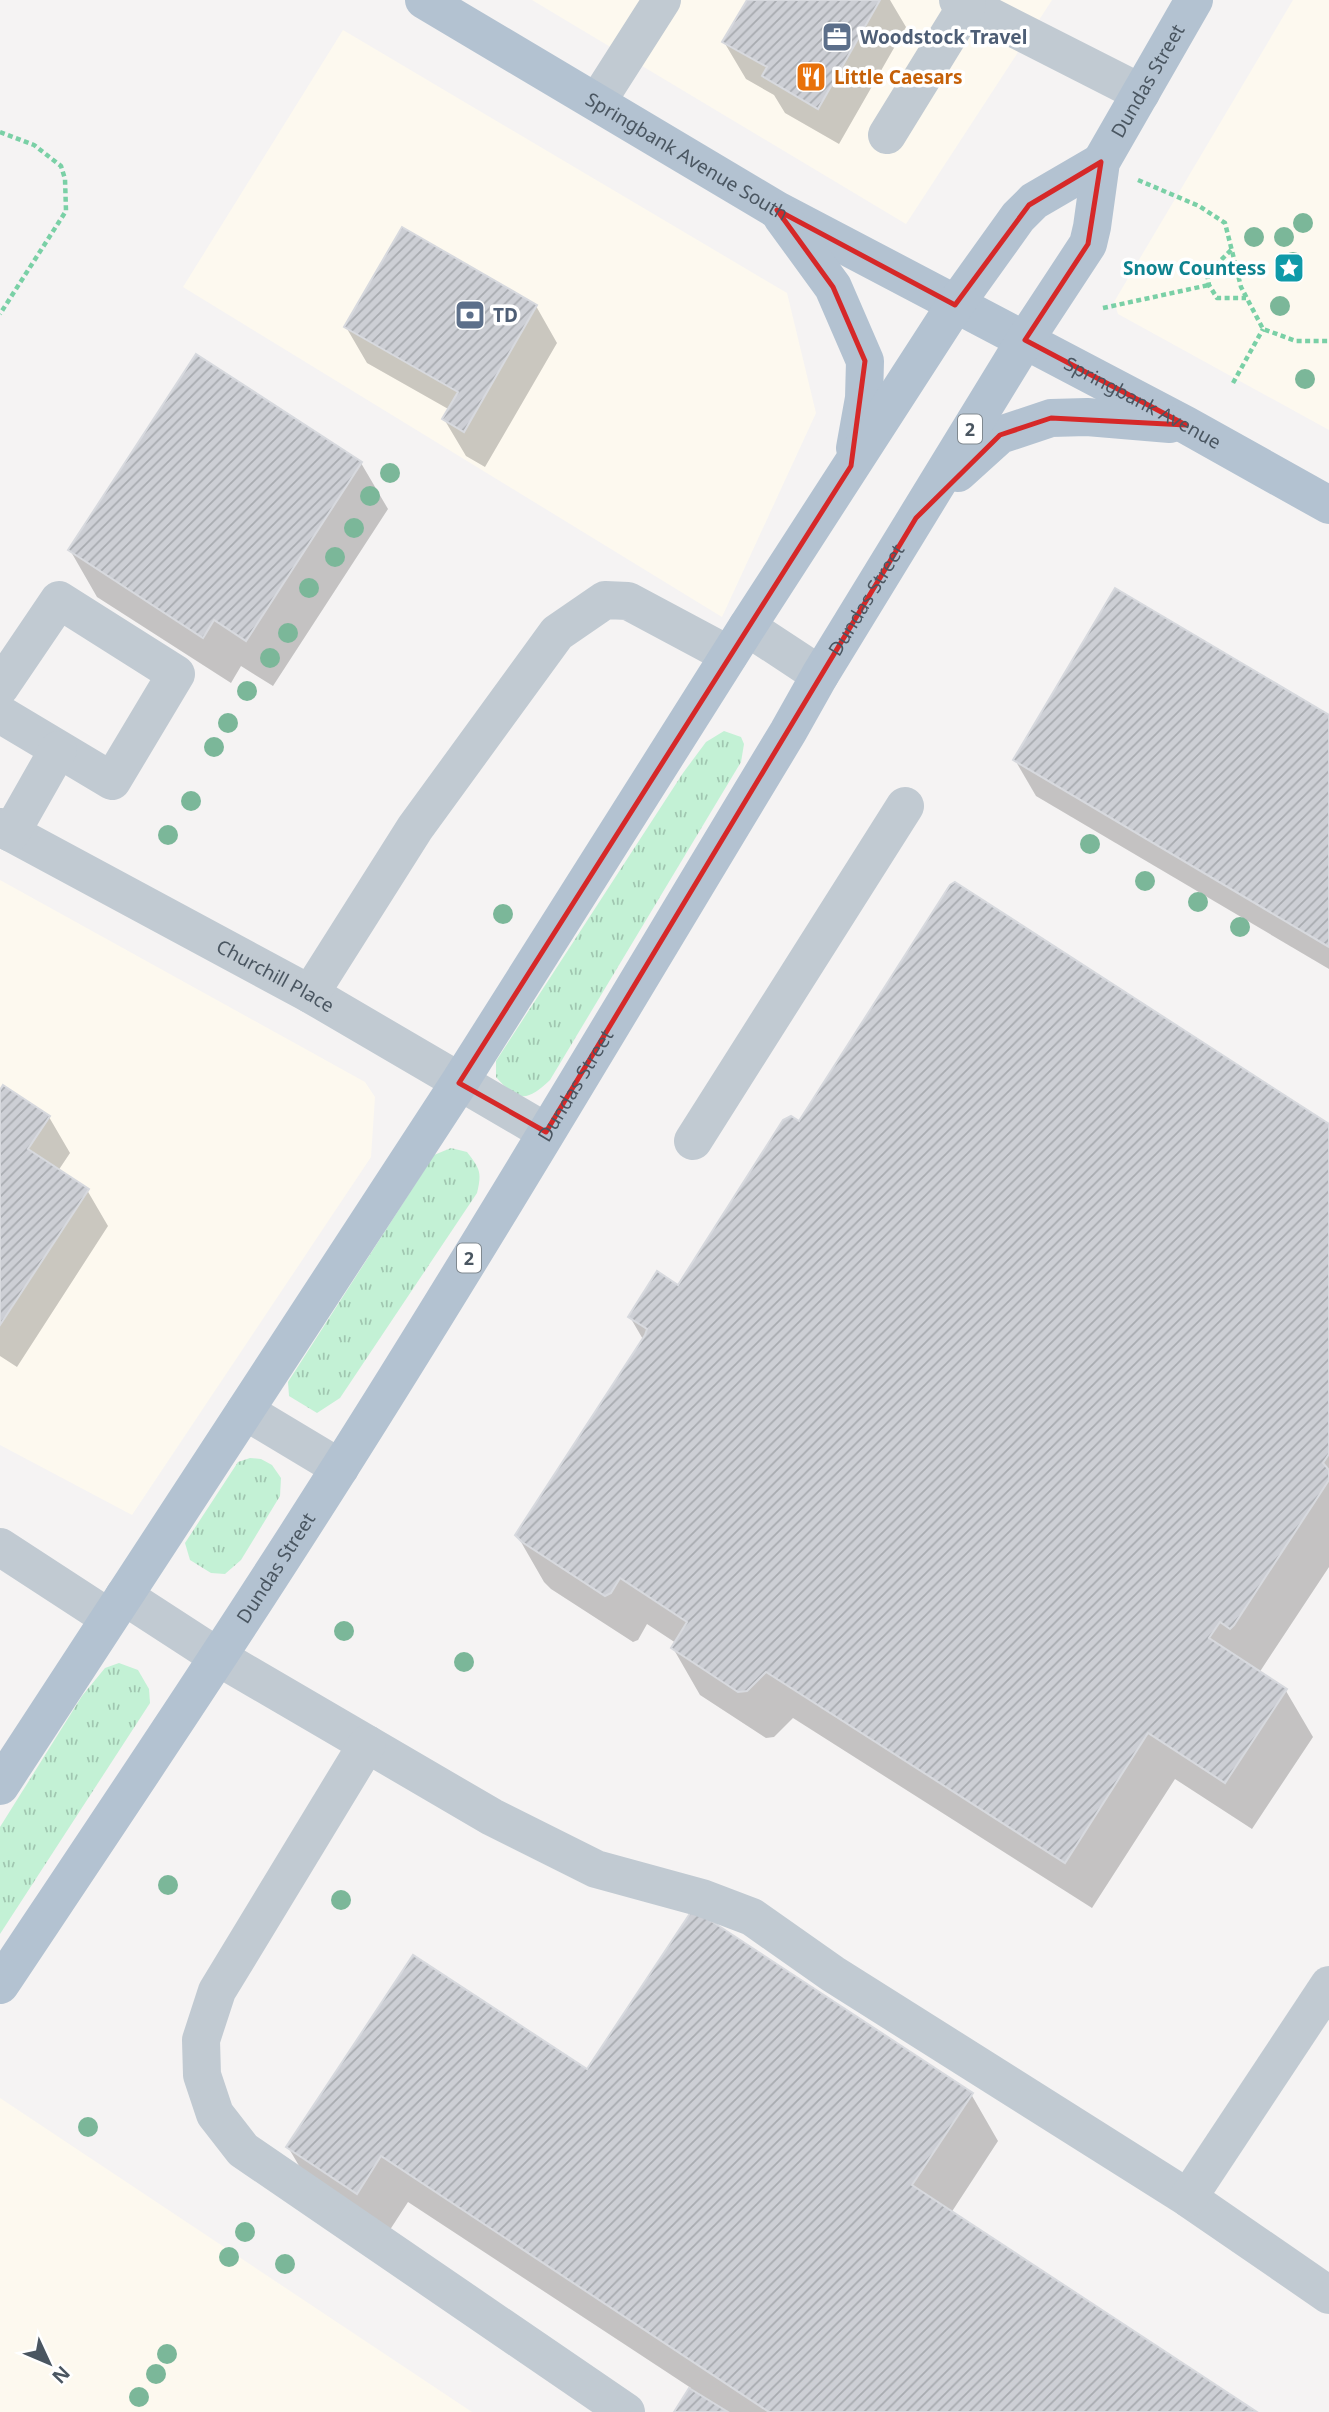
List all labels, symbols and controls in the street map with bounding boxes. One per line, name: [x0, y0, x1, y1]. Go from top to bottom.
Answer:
street label: Dundas Street: [1105, 19, 1190, 142]
office icon: Woodstock Travel: [820, 20, 854, 54]
place label: Woodstock Travel: [860, 24, 1027, 50]
restaurant icon: Little Caesars: [794, 60, 828, 94]
place label: Little Caesars: [834, 64, 963, 90]
street label: Springbank Avenue South: [581, 86, 793, 227]
place icon: Snow Countess: [1272, 251, 1306, 285]
place label: Snow Countess: [1123, 255, 1266, 281]
bank icon: TD: [453, 298, 487, 332]
place label: TD: [493, 302, 518, 328]
street label: Springbank Avenue: [1060, 350, 1226, 455]
road number: 2: [958, 414, 982, 444]
street label: Dundas Street: [822, 539, 910, 661]
street label: Churchill Place: [212, 933, 339, 1018]
street label: Dundas Street: [531, 1024, 619, 1146]
road number: 2: [457, 1244, 481, 1273]
street label: Dundas Street: [230, 1507, 321, 1628]
north arrow: [14, 2328, 84, 2398]
text: N: [47, 2360, 76, 2389]

